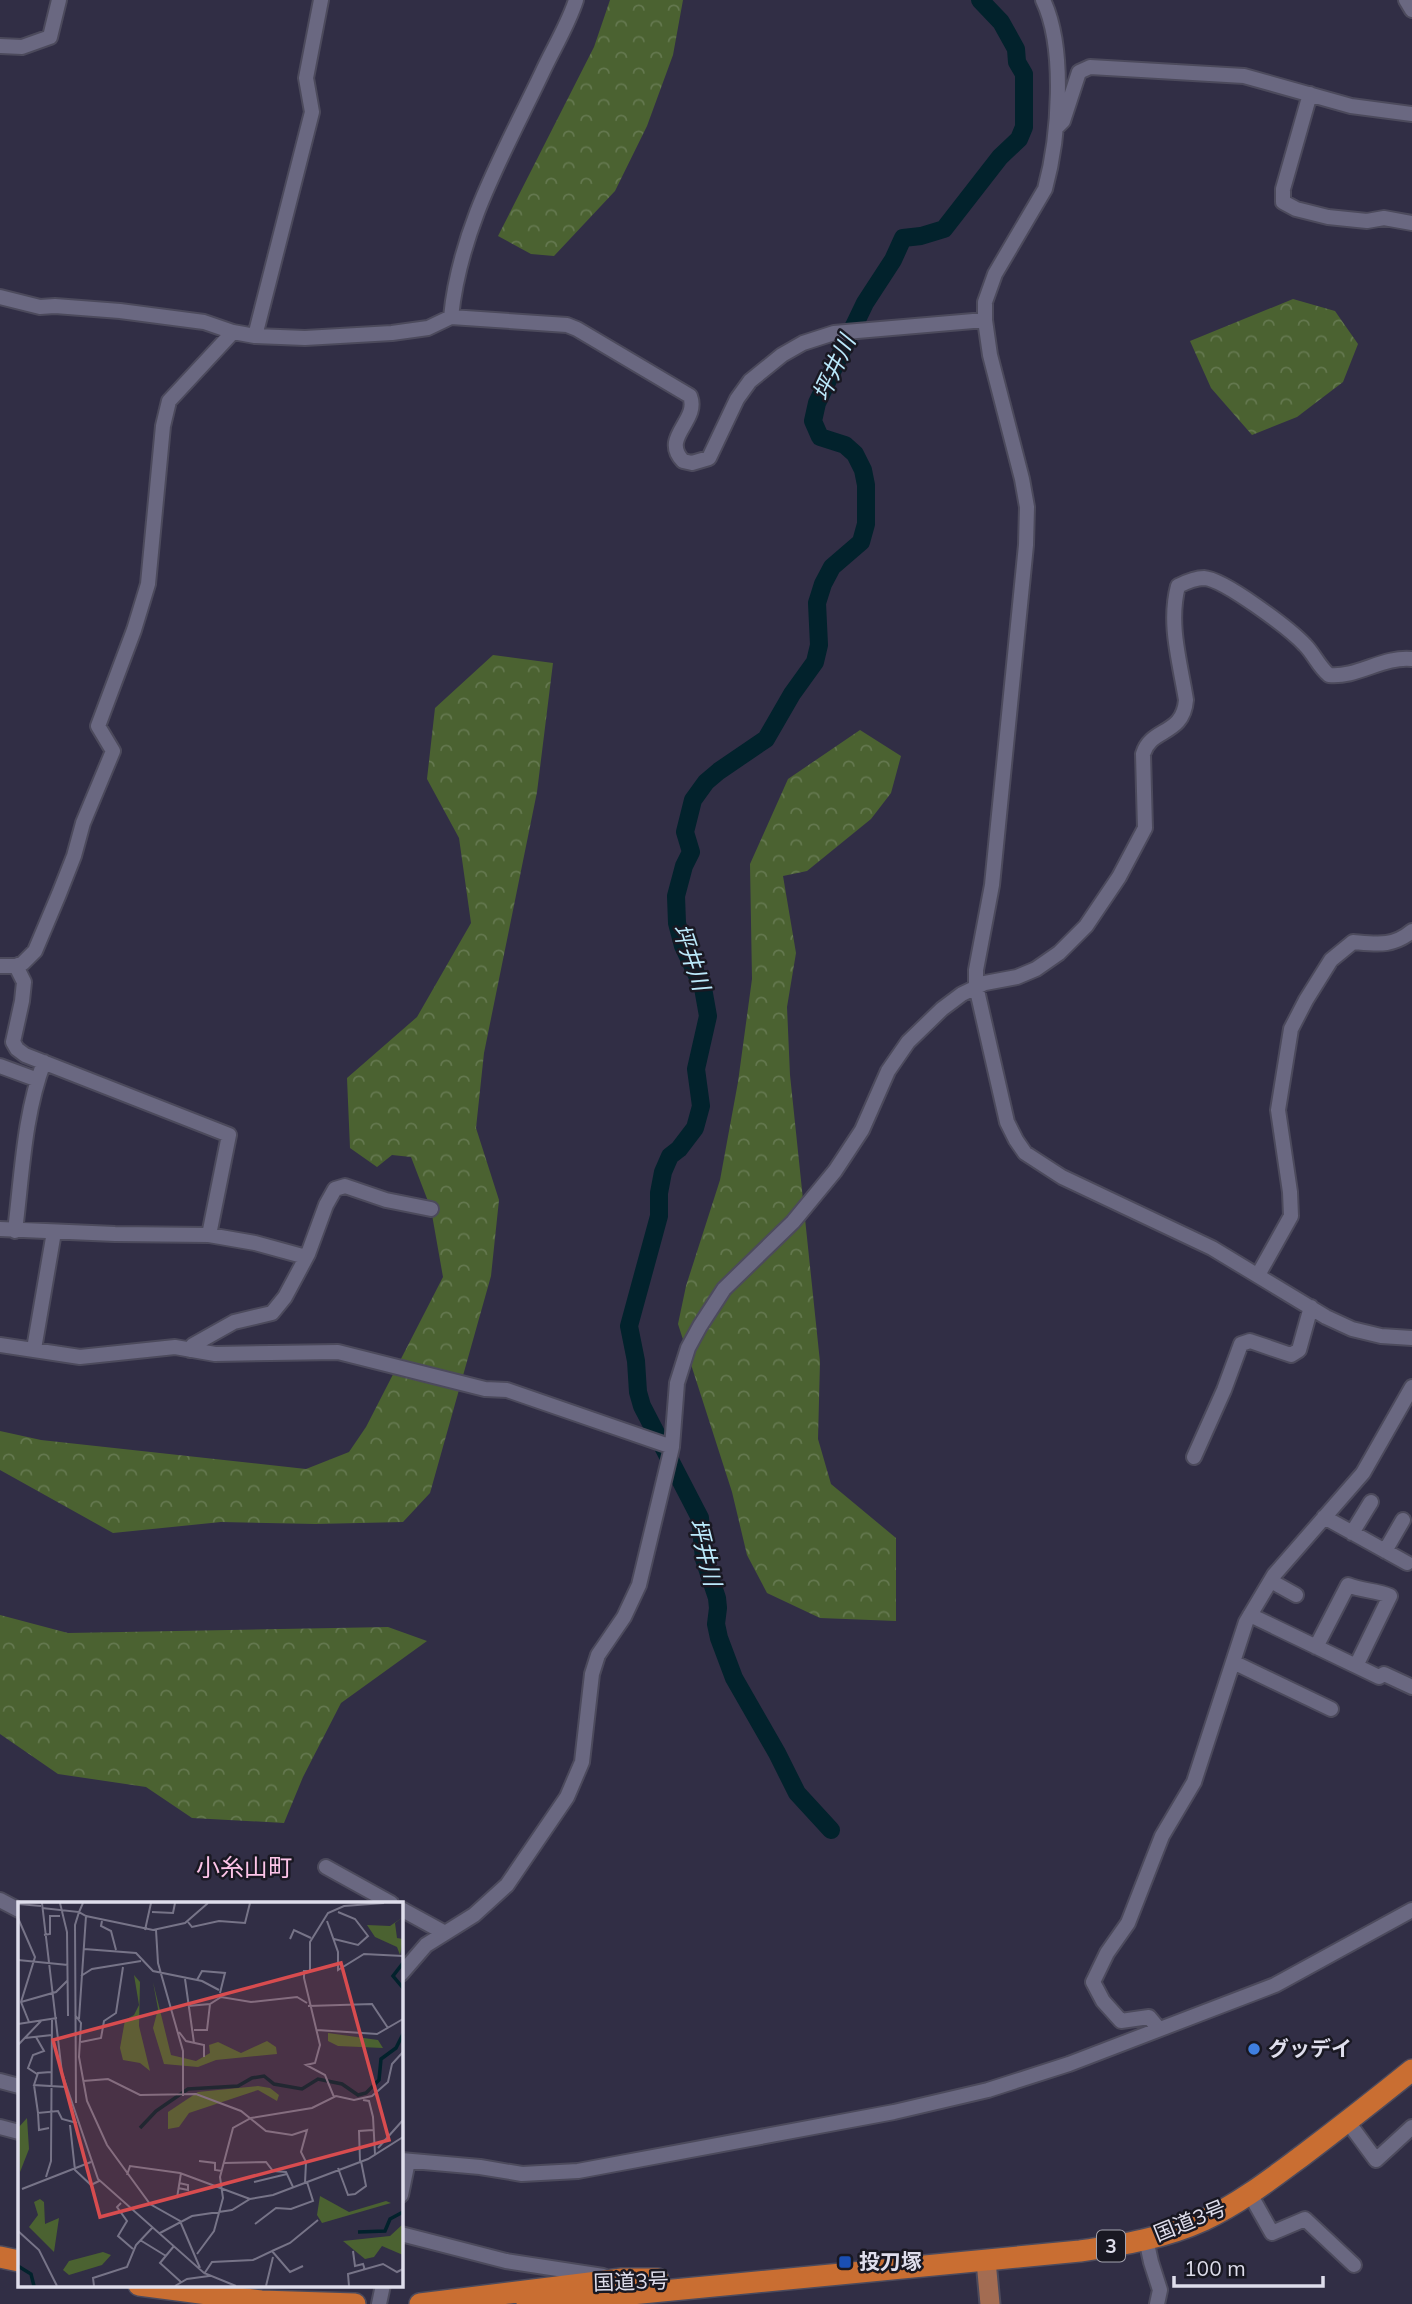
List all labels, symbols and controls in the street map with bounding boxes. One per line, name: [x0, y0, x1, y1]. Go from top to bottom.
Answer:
water label: 坪井川: [806, 328, 863, 405]
water label: 坪井川: [667, 919, 717, 997]
water label: 坪井川: [683, 1515, 729, 1592]
district label: 小糸山町: [196, 1852, 292, 1882]
inset map: [18, 1902, 402, 2286]
place label: グッデイ: [1268, 2035, 1352, 2061]
marker: グッデイ: [1246, 2041, 1262, 2057]
street label: 国道3号: [1150, 2194, 1230, 2246]
road number: 3: [1097, 2230, 1125, 2262]
scale bar: [1174, 2244, 1323, 2288]
place label: 投刀塚: [859, 2248, 922, 2274]
marker: 投刀塚: [837, 2254, 853, 2270]
text: 100 m: [1184, 2255, 1246, 2281]
street label: 国道3号: [593, 2267, 669, 2295]

